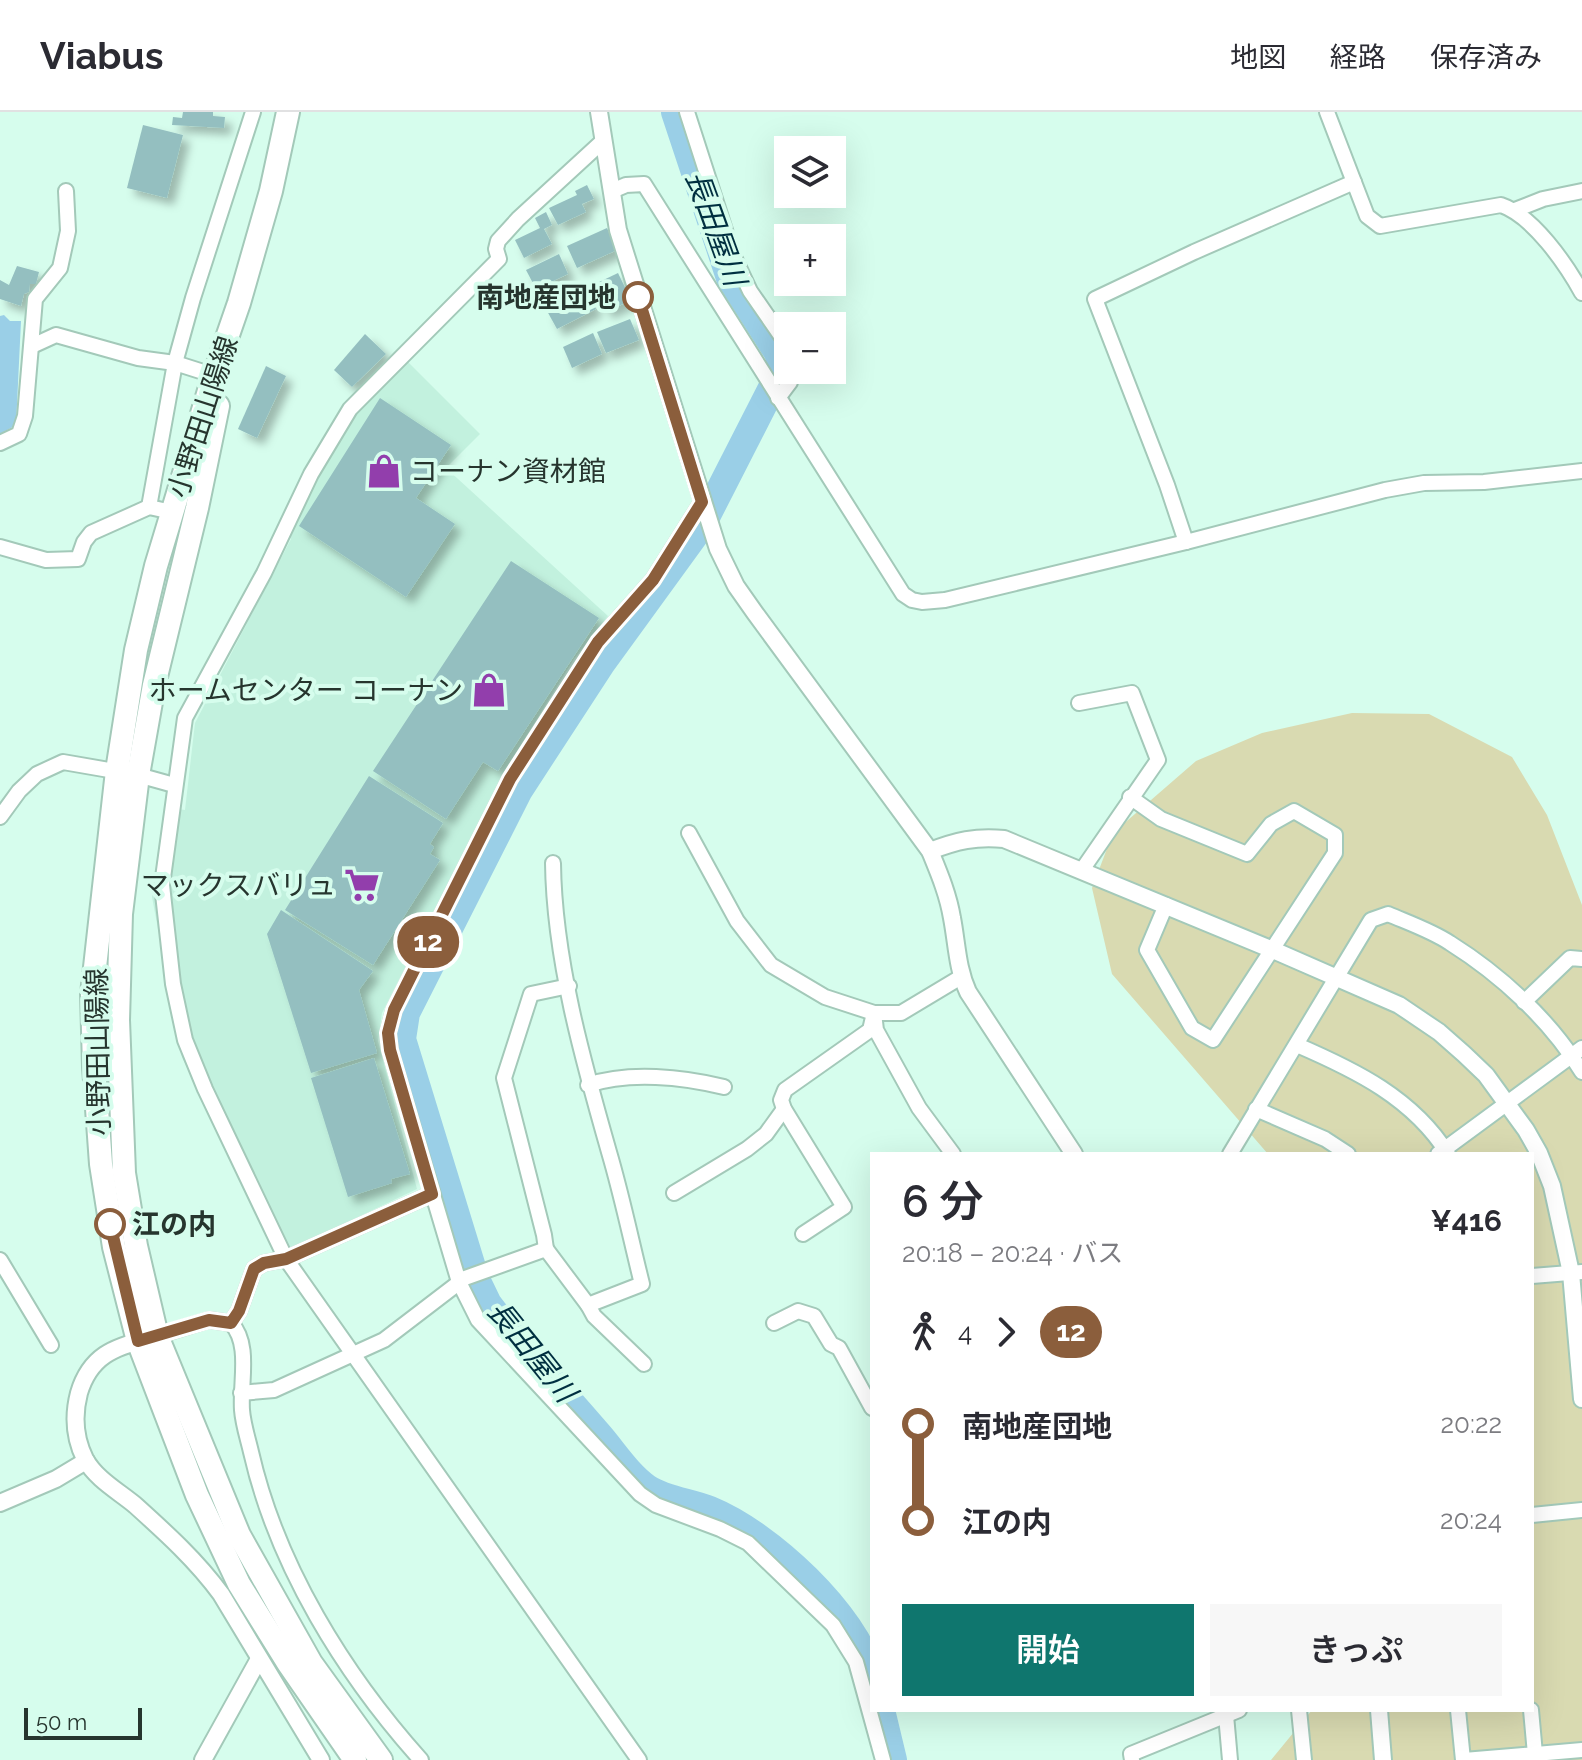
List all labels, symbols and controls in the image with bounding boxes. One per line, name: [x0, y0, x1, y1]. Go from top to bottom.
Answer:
text: Viabus: [40, 33, 164, 78]
text: 地図: [1230, 41, 1286, 74]
text: 経路: [1330, 41, 1386, 74]
text: 保存済み: [1430, 41, 1542, 74]
map controls: [774, 136, 846, 384]
button: layers: [774, 136, 846, 208]
water label: 長田屋川: [679, 166, 754, 293]
button: +: [774, 224, 846, 296]
place label: 南地産団地: [476, 281, 616, 314]
marker: 南地産団地: [623, 282, 653, 312]
button: −: [774, 312, 846, 384]
street label: 小野田山陽線: [161, 332, 245, 502]
shop icon: コーナン資材館: [365, 452, 403, 490]
place label: コーナン資材館: [410, 455, 606, 488]
shop icon: ホームセンター コーナン: [470, 671, 508, 709]
place label: ホームセンター コーナン: [149, 674, 463, 707]
supermarket icon: マックスバリュ: [343, 866, 381, 904]
place label: マックスバリュ: [141, 869, 336, 902]
line badge: 12: [392, 916, 464, 968]
text: 12: [413, 925, 443, 958]
street label: 小野田山陽線: [80, 968, 116, 1136]
text: 6 分: [902, 1176, 984, 1227]
text: ¥416: [1430, 1203, 1502, 1238]
place label: 江の内: [132, 1208, 216, 1241]
marker: 江の内: [95, 1209, 125, 1239]
text: 20:18 – 20:24 · バス: [902, 1238, 1123, 1268]
water label: 長田屋川: [481, 1293, 585, 1411]
icon: walk: [902, 1310, 946, 1354]
icon: forward: [984, 1310, 1028, 1354]
text: 12: [1056, 1315, 1086, 1348]
text: 4: [958, 1317, 972, 1347]
text: 南地産団地: [962, 1409, 1112, 1444]
text: 20:22: [1441, 1409, 1502, 1439]
text: 江の内: [962, 1505, 1052, 1540]
text: 20:24: [1440, 1505, 1502, 1535]
button: 開始: [902, 1604, 1194, 1696]
button: きっぷ: [1210, 1604, 1502, 1696]
scale bar: [24, 1704, 142, 1740]
text: 50 m: [36, 1709, 87, 1735]

